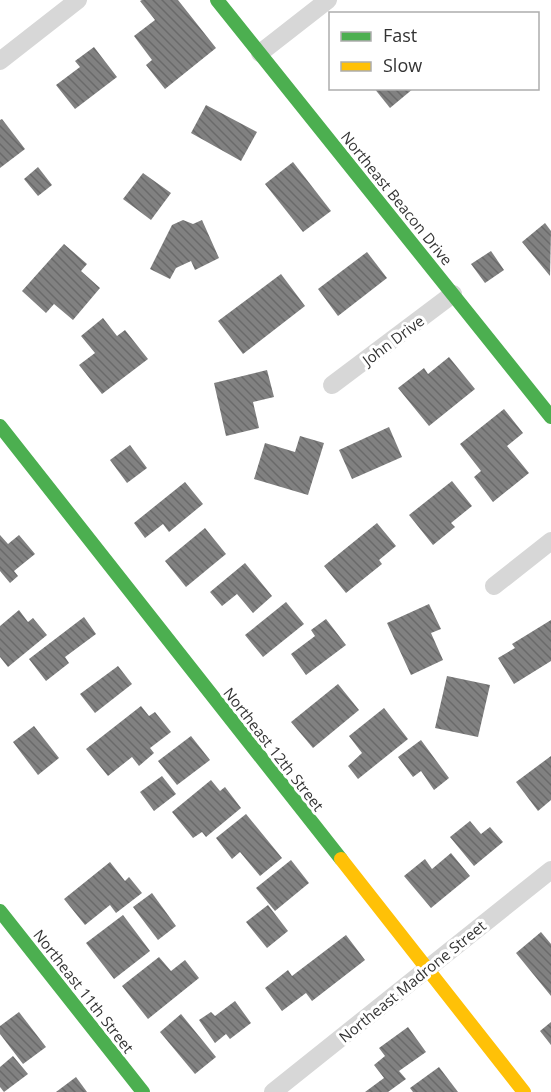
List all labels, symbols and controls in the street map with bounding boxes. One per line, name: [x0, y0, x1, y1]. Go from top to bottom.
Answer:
legend: [329, 12, 539, 90]
text: Fast: [383, 23, 417, 47]
text: Slow: [383, 53, 422, 77]
street label: Northeast Beacon Drive: [337, 127, 457, 269]
street label: John Drive: [357, 310, 428, 371]
street label: Northeast 12th Street: [219, 683, 329, 815]
street label: Northeast Madrone Street: [334, 915, 490, 1047]
street label: Northeast 11th Street: [29, 925, 139, 1057]

